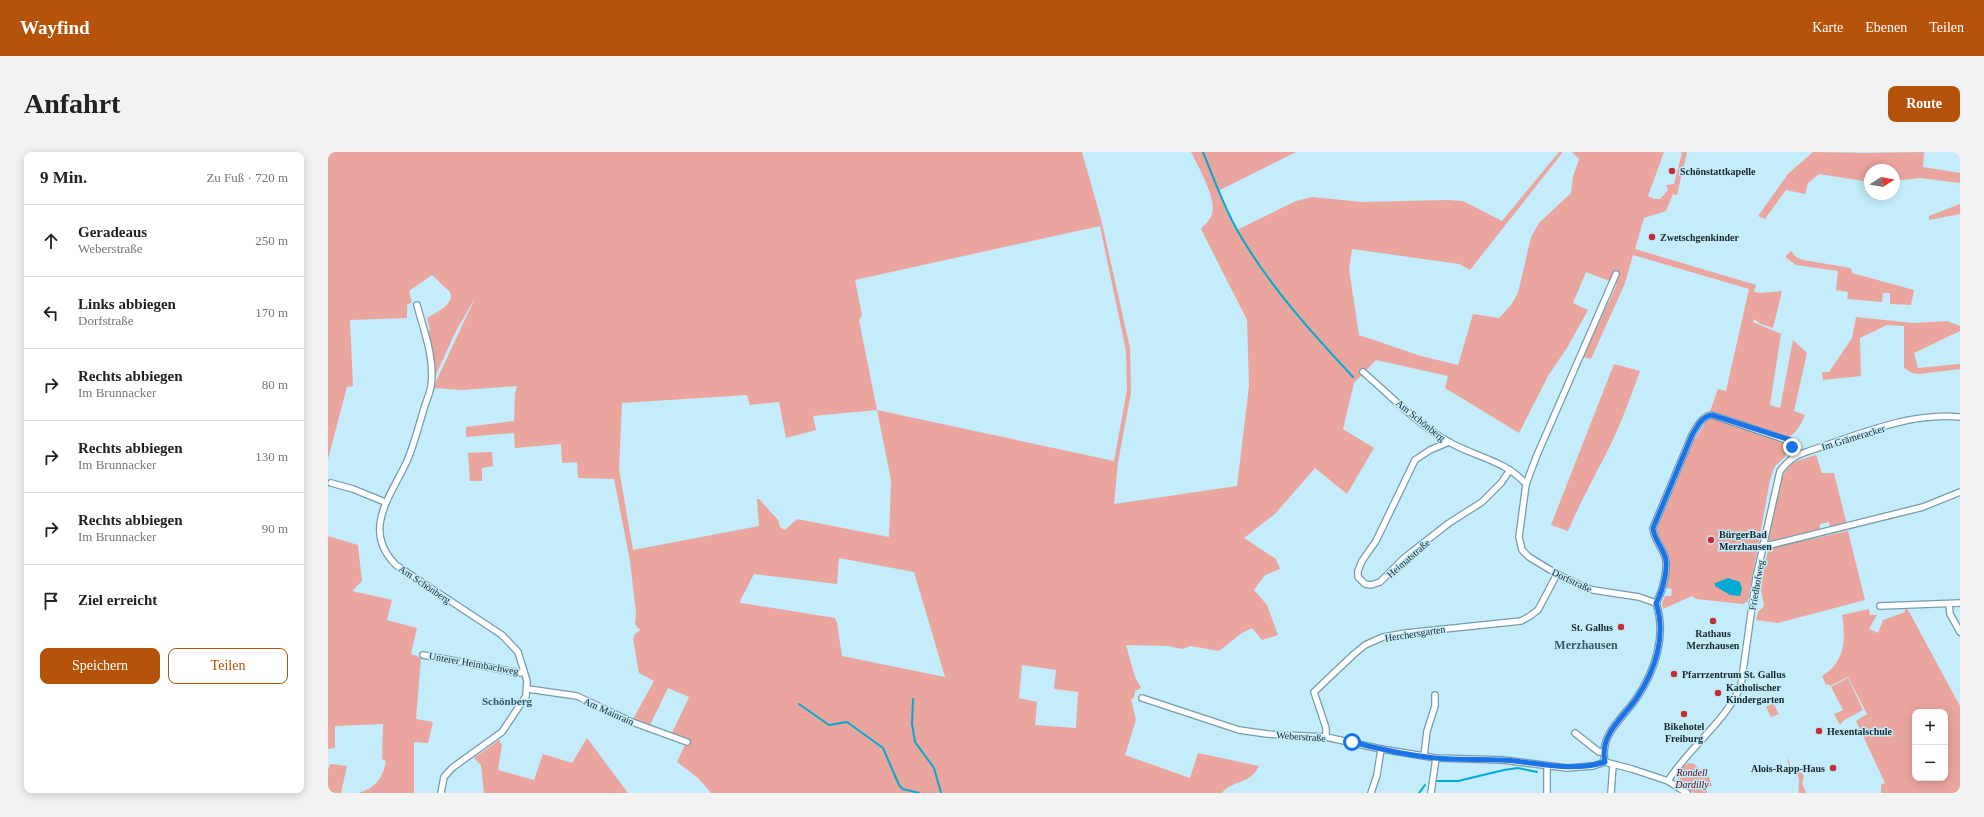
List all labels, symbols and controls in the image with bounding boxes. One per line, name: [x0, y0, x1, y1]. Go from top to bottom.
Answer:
text: Wayfind: [20, 17, 90, 38]
text: Karte: [1812, 20, 1843, 35]
text: Ebenen: [1865, 20, 1907, 35]
text: Teilen: [1929, 20, 1964, 35]
button: Route: [1888, 86, 1960, 122]
text: Anfahrt: [24, 88, 120, 119]
north arrow: [1864, 164, 1900, 200]
marker: Schönstattkapelle: [1667, 166, 1677, 176]
place label: Schönstattkapelle: [1680, 166, 1756, 177]
text: 9 Min.: [40, 168, 87, 187]
text: Zu Fuß · 720 m: [206, 170, 288, 185]
text: Geradeaus: [78, 224, 147, 240]
icon: ahead: [40, 230, 62, 252]
marker: Zwetschgenkinder: [1647, 232, 1657, 242]
place label: Zwetschgenkinder: [1660, 232, 1739, 243]
text: 250 m: [255, 233, 288, 248]
text: Weberstraße: [78, 241, 143, 256]
text: Links abbiegen: [78, 296, 176, 312]
icon: left: [40, 302, 62, 324]
text: 170 m: [255, 305, 288, 320]
text: Dorfstraße: [78, 313, 134, 328]
text: Rechts abbiegen: [78, 368, 183, 384]
icon: right: [40, 374, 62, 396]
text: 80 m: [262, 377, 288, 392]
text: Im Brunnacker: [78, 385, 156, 400]
street label: Am Schönberg: [1394, 397, 1447, 444]
street label: Im Grämeracker: [1820, 422, 1887, 452]
route end: [1783, 438, 1801, 456]
text: Rechts abbiegen: [78, 440, 183, 456]
icon: right: [40, 446, 62, 468]
text: 130 m: [255, 449, 288, 464]
text: Im Brunnacker: [78, 457, 156, 472]
text: Rechts abbiegen: [78, 512, 183, 528]
icon: right: [40, 518, 62, 540]
text: 90 m: [262, 521, 288, 536]
text: Im Brunnacker: [78, 529, 156, 544]
place label: BürgerBad Merzhausen: [1719, 529, 1772, 552]
marker: BürgerBad Merzhausen: [1706, 535, 1716, 545]
street label: Heimatstraße: [1385, 536, 1432, 580]
street label: Friedhofweg: [1747, 559, 1766, 611]
street label: Am Schönberg: [397, 563, 453, 606]
street label: Dorfstraße: [1550, 566, 1594, 595]
icon: arrive: [40, 590, 62, 612]
text: Ziel erreicht: [78, 592, 157, 608]
marker: Rathaus Merzhausen: [1708, 616, 1718, 626]
place label: St. Gallus: [1571, 622, 1613, 633]
marker: St. Gallus: [1616, 622, 1626, 632]
street label: Herchersgarten: [1384, 623, 1446, 644]
place label: Rathaus Merzhausen: [1687, 628, 1740, 651]
district label: Merzhausen: [1554, 638, 1618, 652]
button: Speichern: [40, 648, 160, 684]
button: Teilen: [168, 648, 288, 684]
street label: Unterer Heimbachweg: [428, 650, 520, 677]
marker: Pfarrzentrum St. Gallus: [1669, 669, 1679, 679]
place label: Pfarrzentrum St. Gallus: [1682, 669, 1786, 680]
place label: Katholischer Kindergarten: [1726, 682, 1785, 705]
marker: Katholischer Kindergarten: [1713, 688, 1723, 698]
district label: Schönberg: [482, 695, 533, 707]
street label: Am Mainrain: [582, 695, 636, 727]
marker: Bikehotel Freiburg: [1679, 709, 1689, 719]
map controls: [1912, 709, 1948, 781]
button: +: [1912, 709, 1948, 745]
place label: Bikehotel Freiburg: [1664, 721, 1704, 744]
marker: Hexentalschule: [1814, 726, 1824, 736]
place label: Hexentalschule: [1827, 726, 1893, 737]
street label: Weberstraße: [1276, 729, 1327, 744]
route start: [1343, 733, 1361, 751]
button: −: [1912, 745, 1948, 781]
place label: Alois-Rapp-Haus: [1751, 763, 1825, 774]
marker: Alois-Rapp-Haus: [1828, 763, 1838, 773]
park label: Rondell Dardilly: [1674, 767, 1709, 790]

